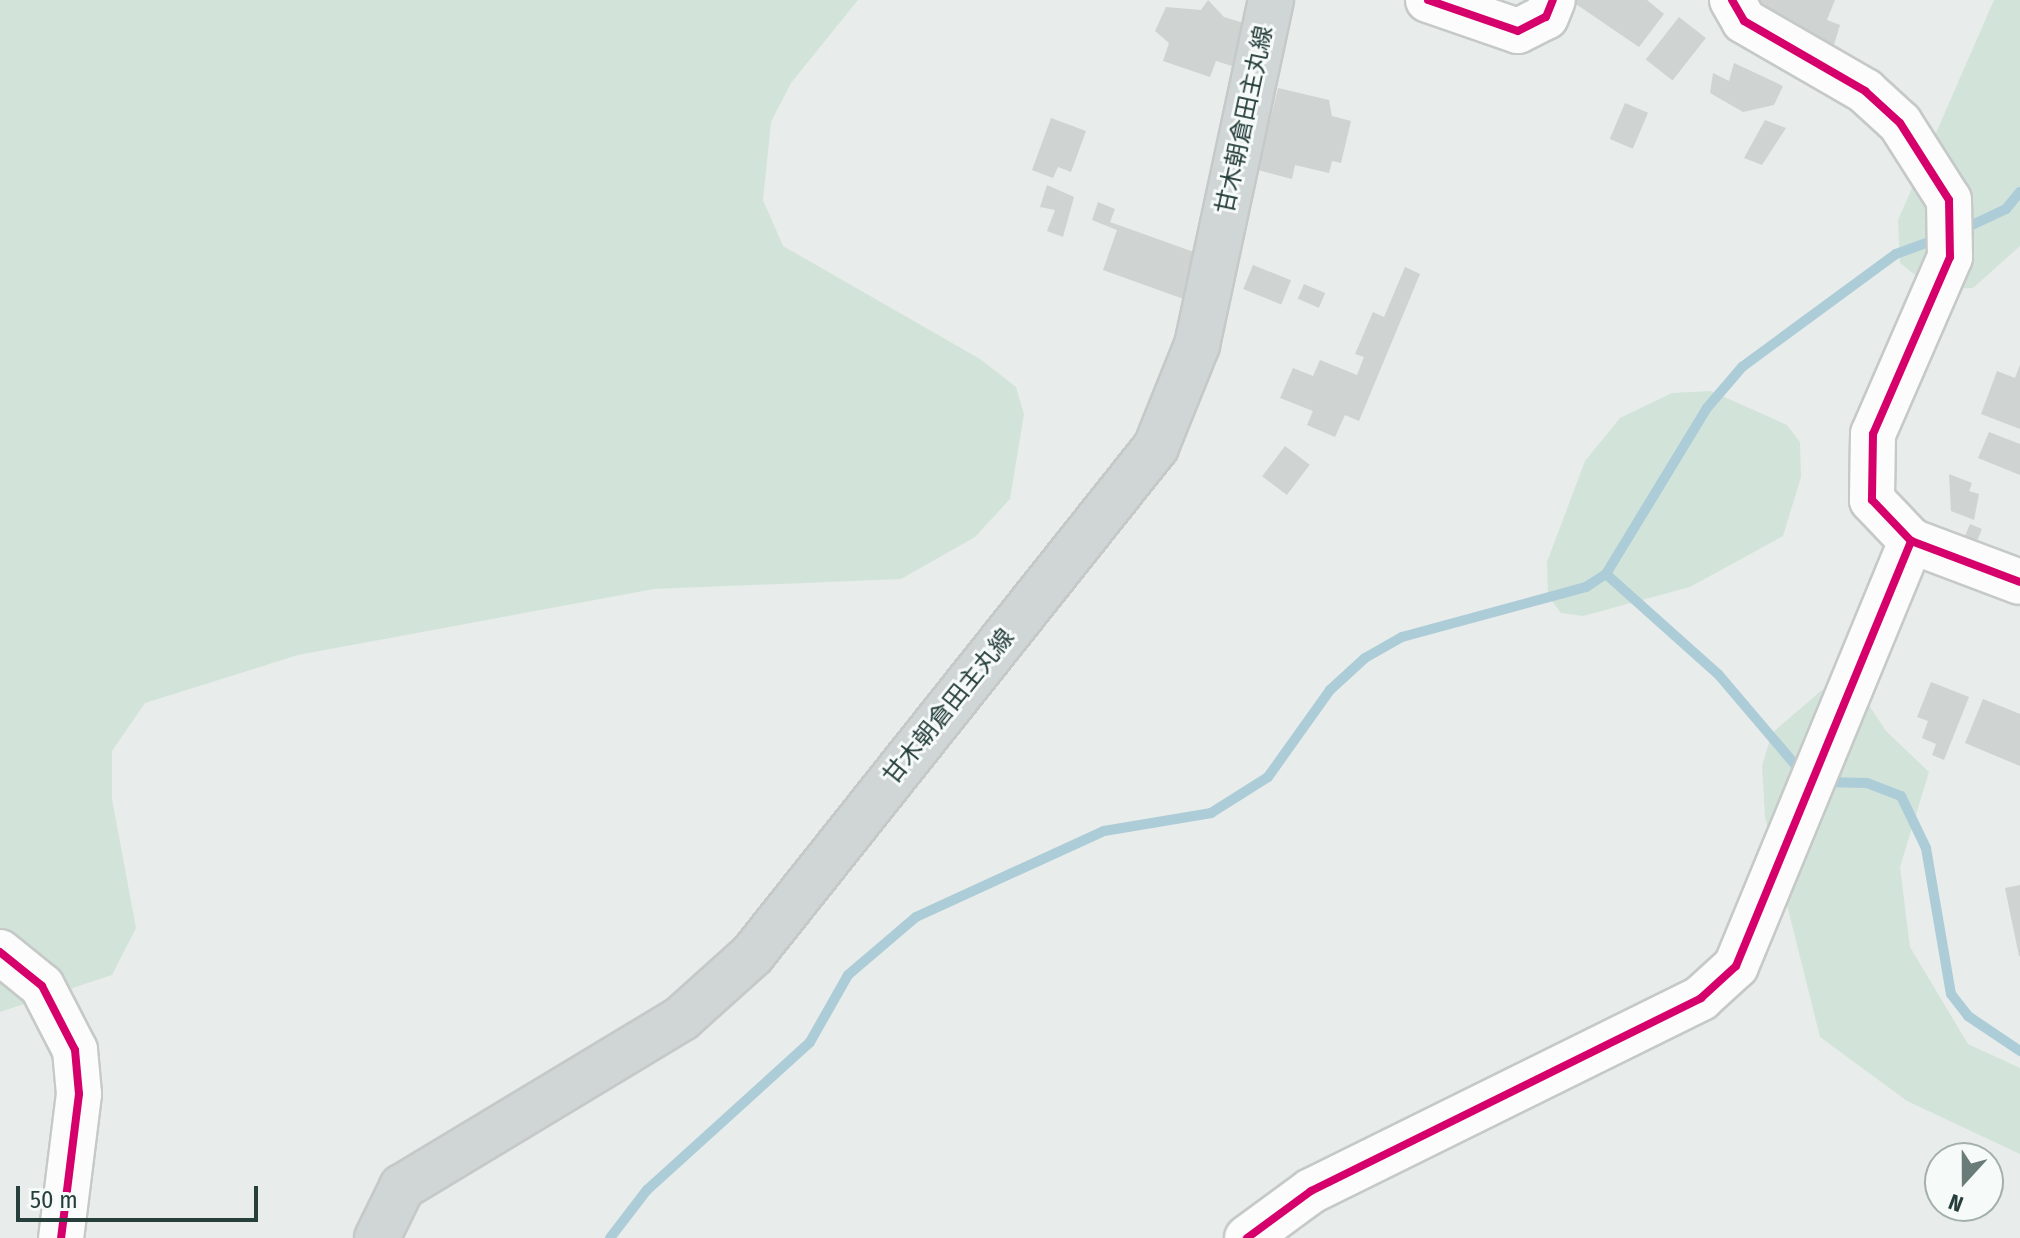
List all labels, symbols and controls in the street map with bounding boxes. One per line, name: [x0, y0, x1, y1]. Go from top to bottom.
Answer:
street label: 甘木朝倉田主丸線: [1211, 23, 1279, 217]
street label: 甘木朝倉田主丸線: [877, 623, 1021, 791]
north arrow: [1924, 1142, 2004, 1222]
scale bar: [20, 1170, 262, 1220]
text: 50 m: [30, 1186, 78, 1214]
text: N: [1945, 1188, 1967, 1218]

